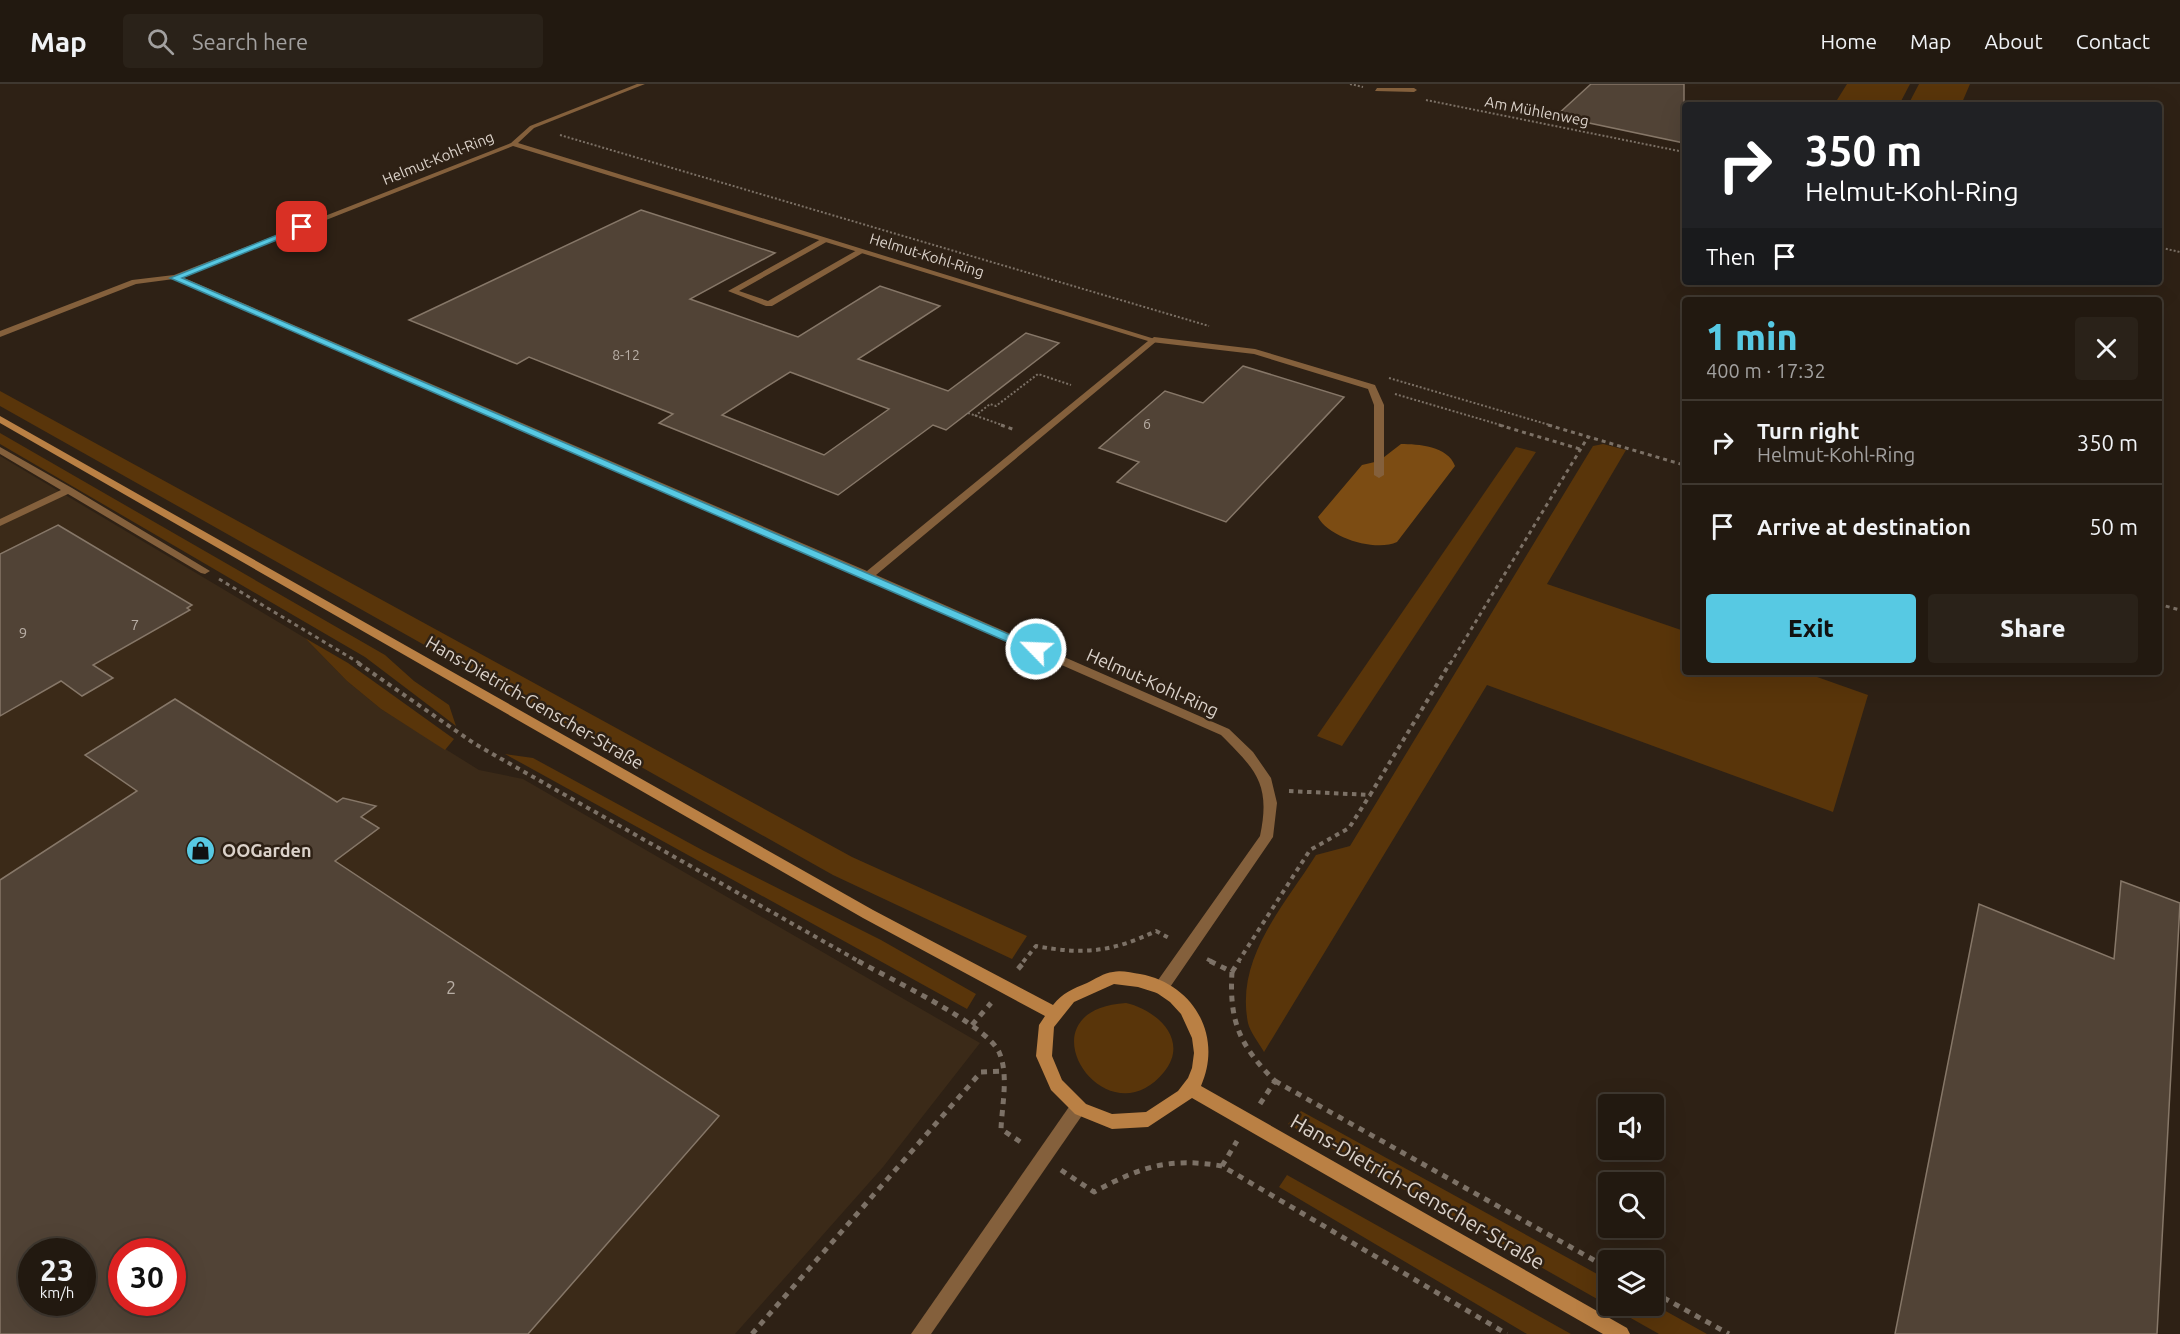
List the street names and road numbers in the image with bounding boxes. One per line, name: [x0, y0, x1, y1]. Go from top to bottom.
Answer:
street label: Am Mühlenweg: [1484, 93, 1590, 129]
street label: Helmut-Kohl-Ring: [380, 128, 496, 188]
street label: Helmut-Kohl-Ring: [868, 230, 986, 280]
street label: Hans-Dietrich-Genscher-Straße: [423, 631, 647, 773]
street label: Helmut-Kohl-Ring: [1084, 644, 1222, 720]
street label: Hans-Dietrich-Genscher-Straße: [1287, 1108, 1549, 1274]

